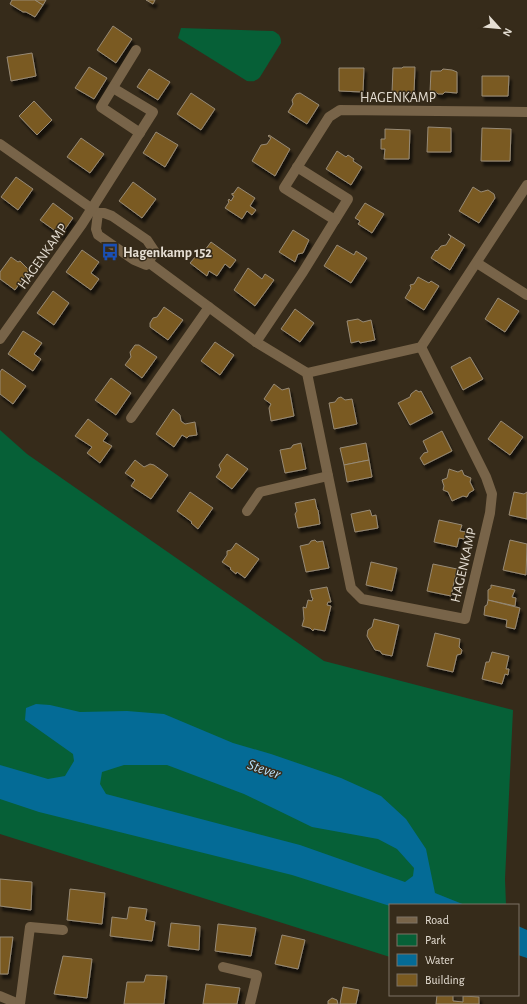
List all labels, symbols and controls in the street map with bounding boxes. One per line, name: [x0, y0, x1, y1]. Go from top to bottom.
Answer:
north arrow: [479, 8, 519, 48]
text: N: [501, 26, 514, 38]
street label: HAGENKAMP: [360, 91, 436, 105]
street label: HAGENKAMP: [15, 221, 70, 292]
bus stop icon: Hagenkamp 152: [100, 242, 120, 262]
place label: Hagenkamp 152: [123, 246, 212, 260]
street label: HAGENKAMP: [449, 527, 479, 604]
water label: Stever: [245, 757, 283, 782]
legend: [389, 904, 519, 996]
text: Road: [425, 914, 449, 926]
text: Park: [425, 934, 446, 946]
text: Water: [425, 954, 454, 966]
text: Building: [425, 974, 465, 986]

